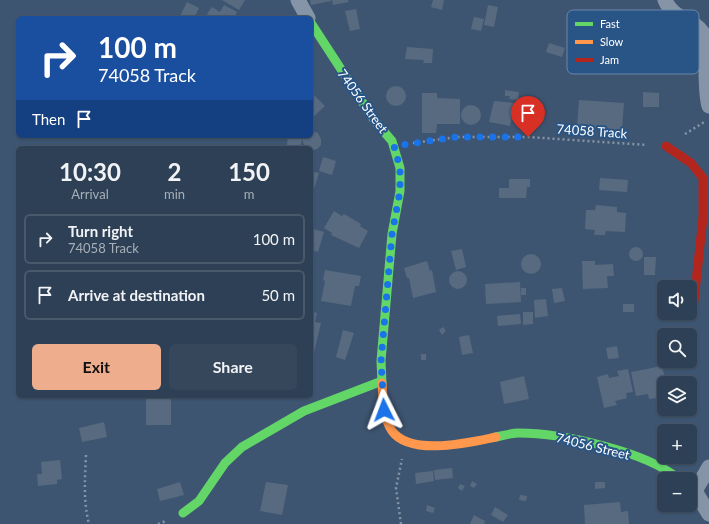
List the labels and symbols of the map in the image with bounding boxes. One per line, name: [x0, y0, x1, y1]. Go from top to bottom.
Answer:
legend: [567, 10, 699, 74]
text: Fast: [600, 17, 620, 30]
text: Slow: [600, 35, 624, 48]
text: Jam: [600, 53, 619, 66]
street label: 74056 Street: [334, 66, 392, 136]
pin: [511, 96, 545, 137]
street label: 74058 Track: [556, 121, 628, 141]
position arrow: [363, 389, 405, 431]
street label: 74056 Street: [555, 429, 632, 463]

